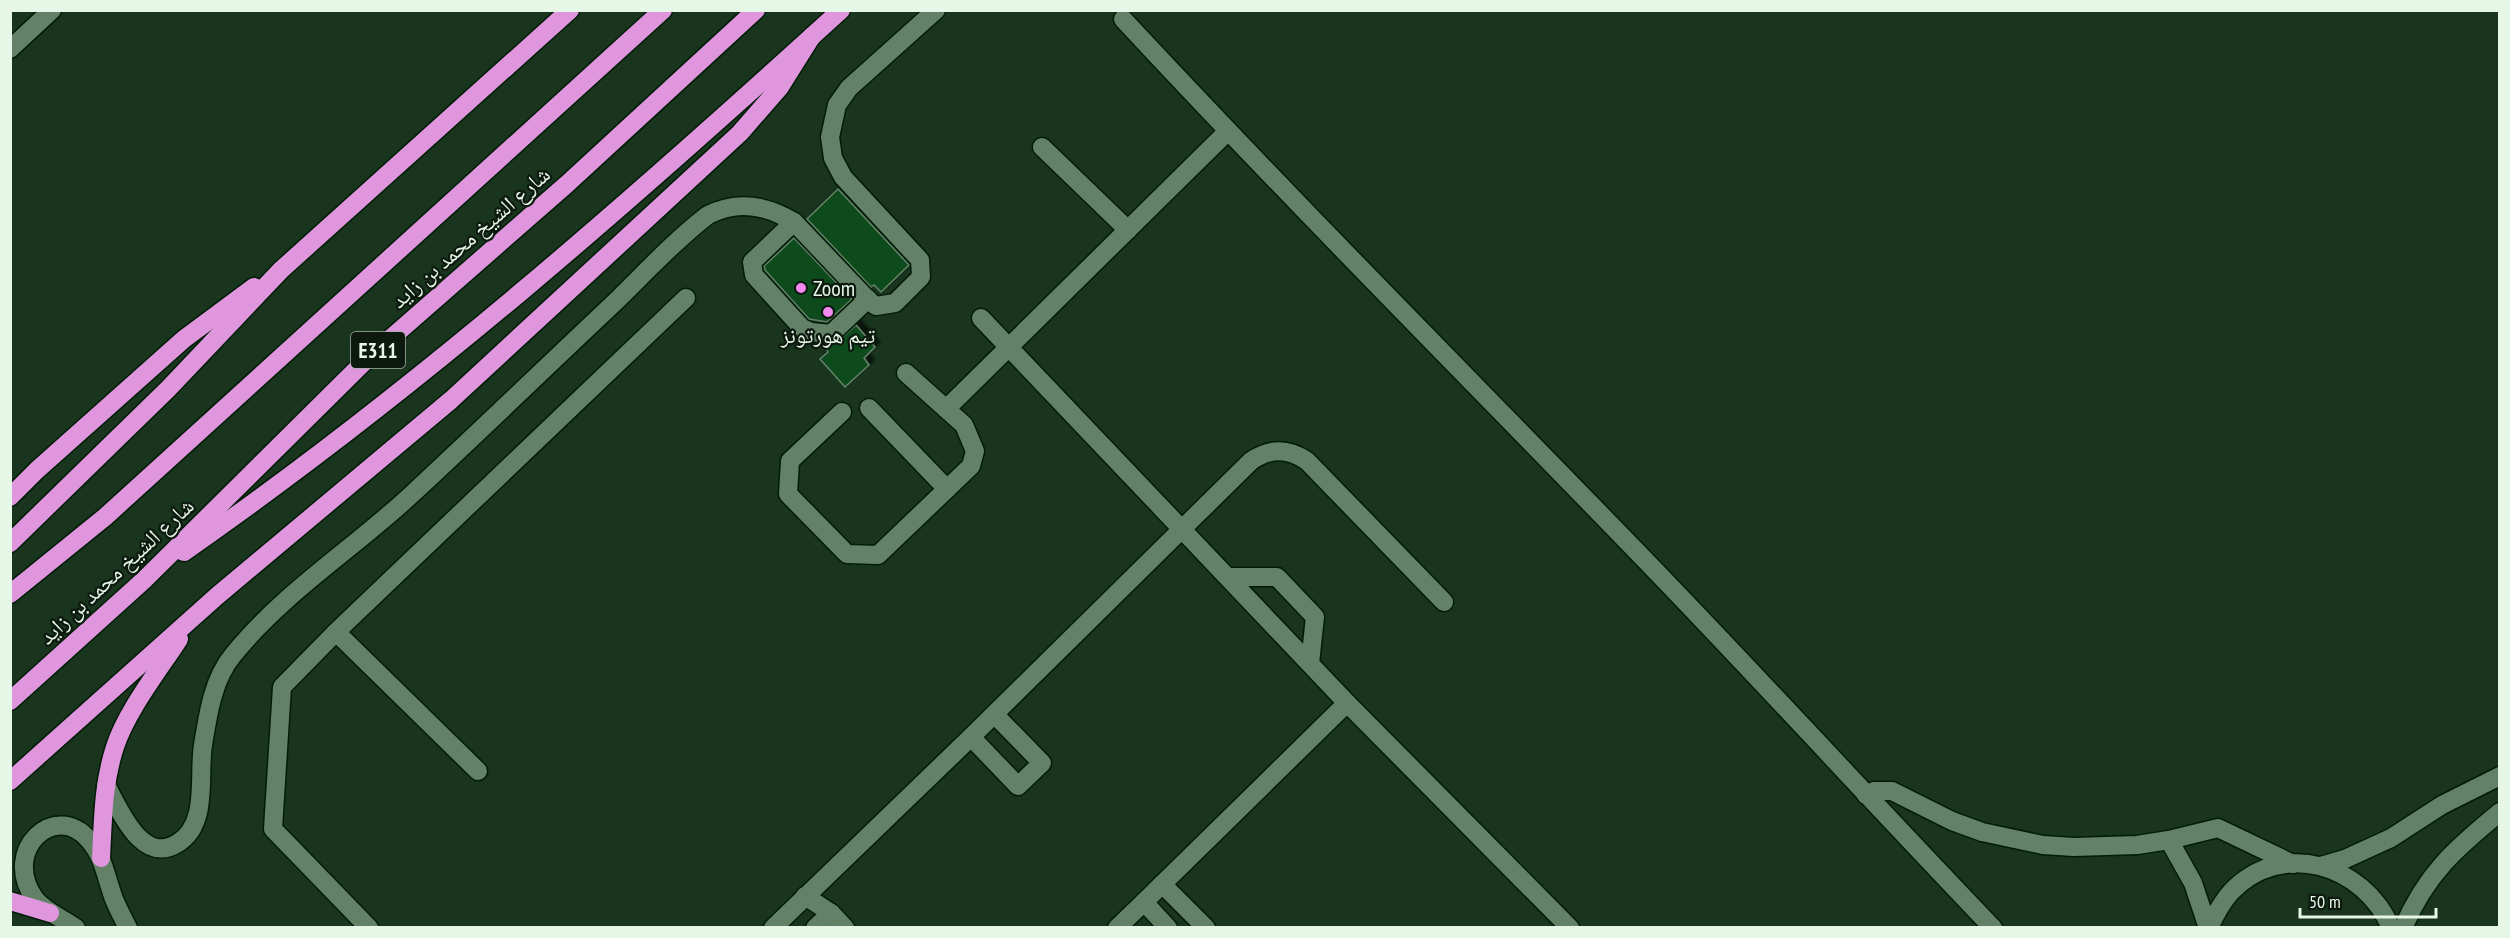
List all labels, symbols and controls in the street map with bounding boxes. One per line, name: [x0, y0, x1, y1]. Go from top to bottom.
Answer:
street label: شارع الشيخ محمد بن زايد: [384, 160, 556, 314]
place label: Zoom: [813, 274, 855, 302]
marker: Zoom: [794, 281, 808, 295]
marker: تيم هورتونز: [821, 305, 835, 319]
place label: تيم هورتونز: [780, 321, 876, 350]
road number: E311: [351, 332, 405, 368]
street label: شارع الشيخ محمد بن زايد: [32, 492, 200, 650]
scale bar: [2300, 881, 2436, 919]
text: 50 m: [2309, 890, 2341, 913]

